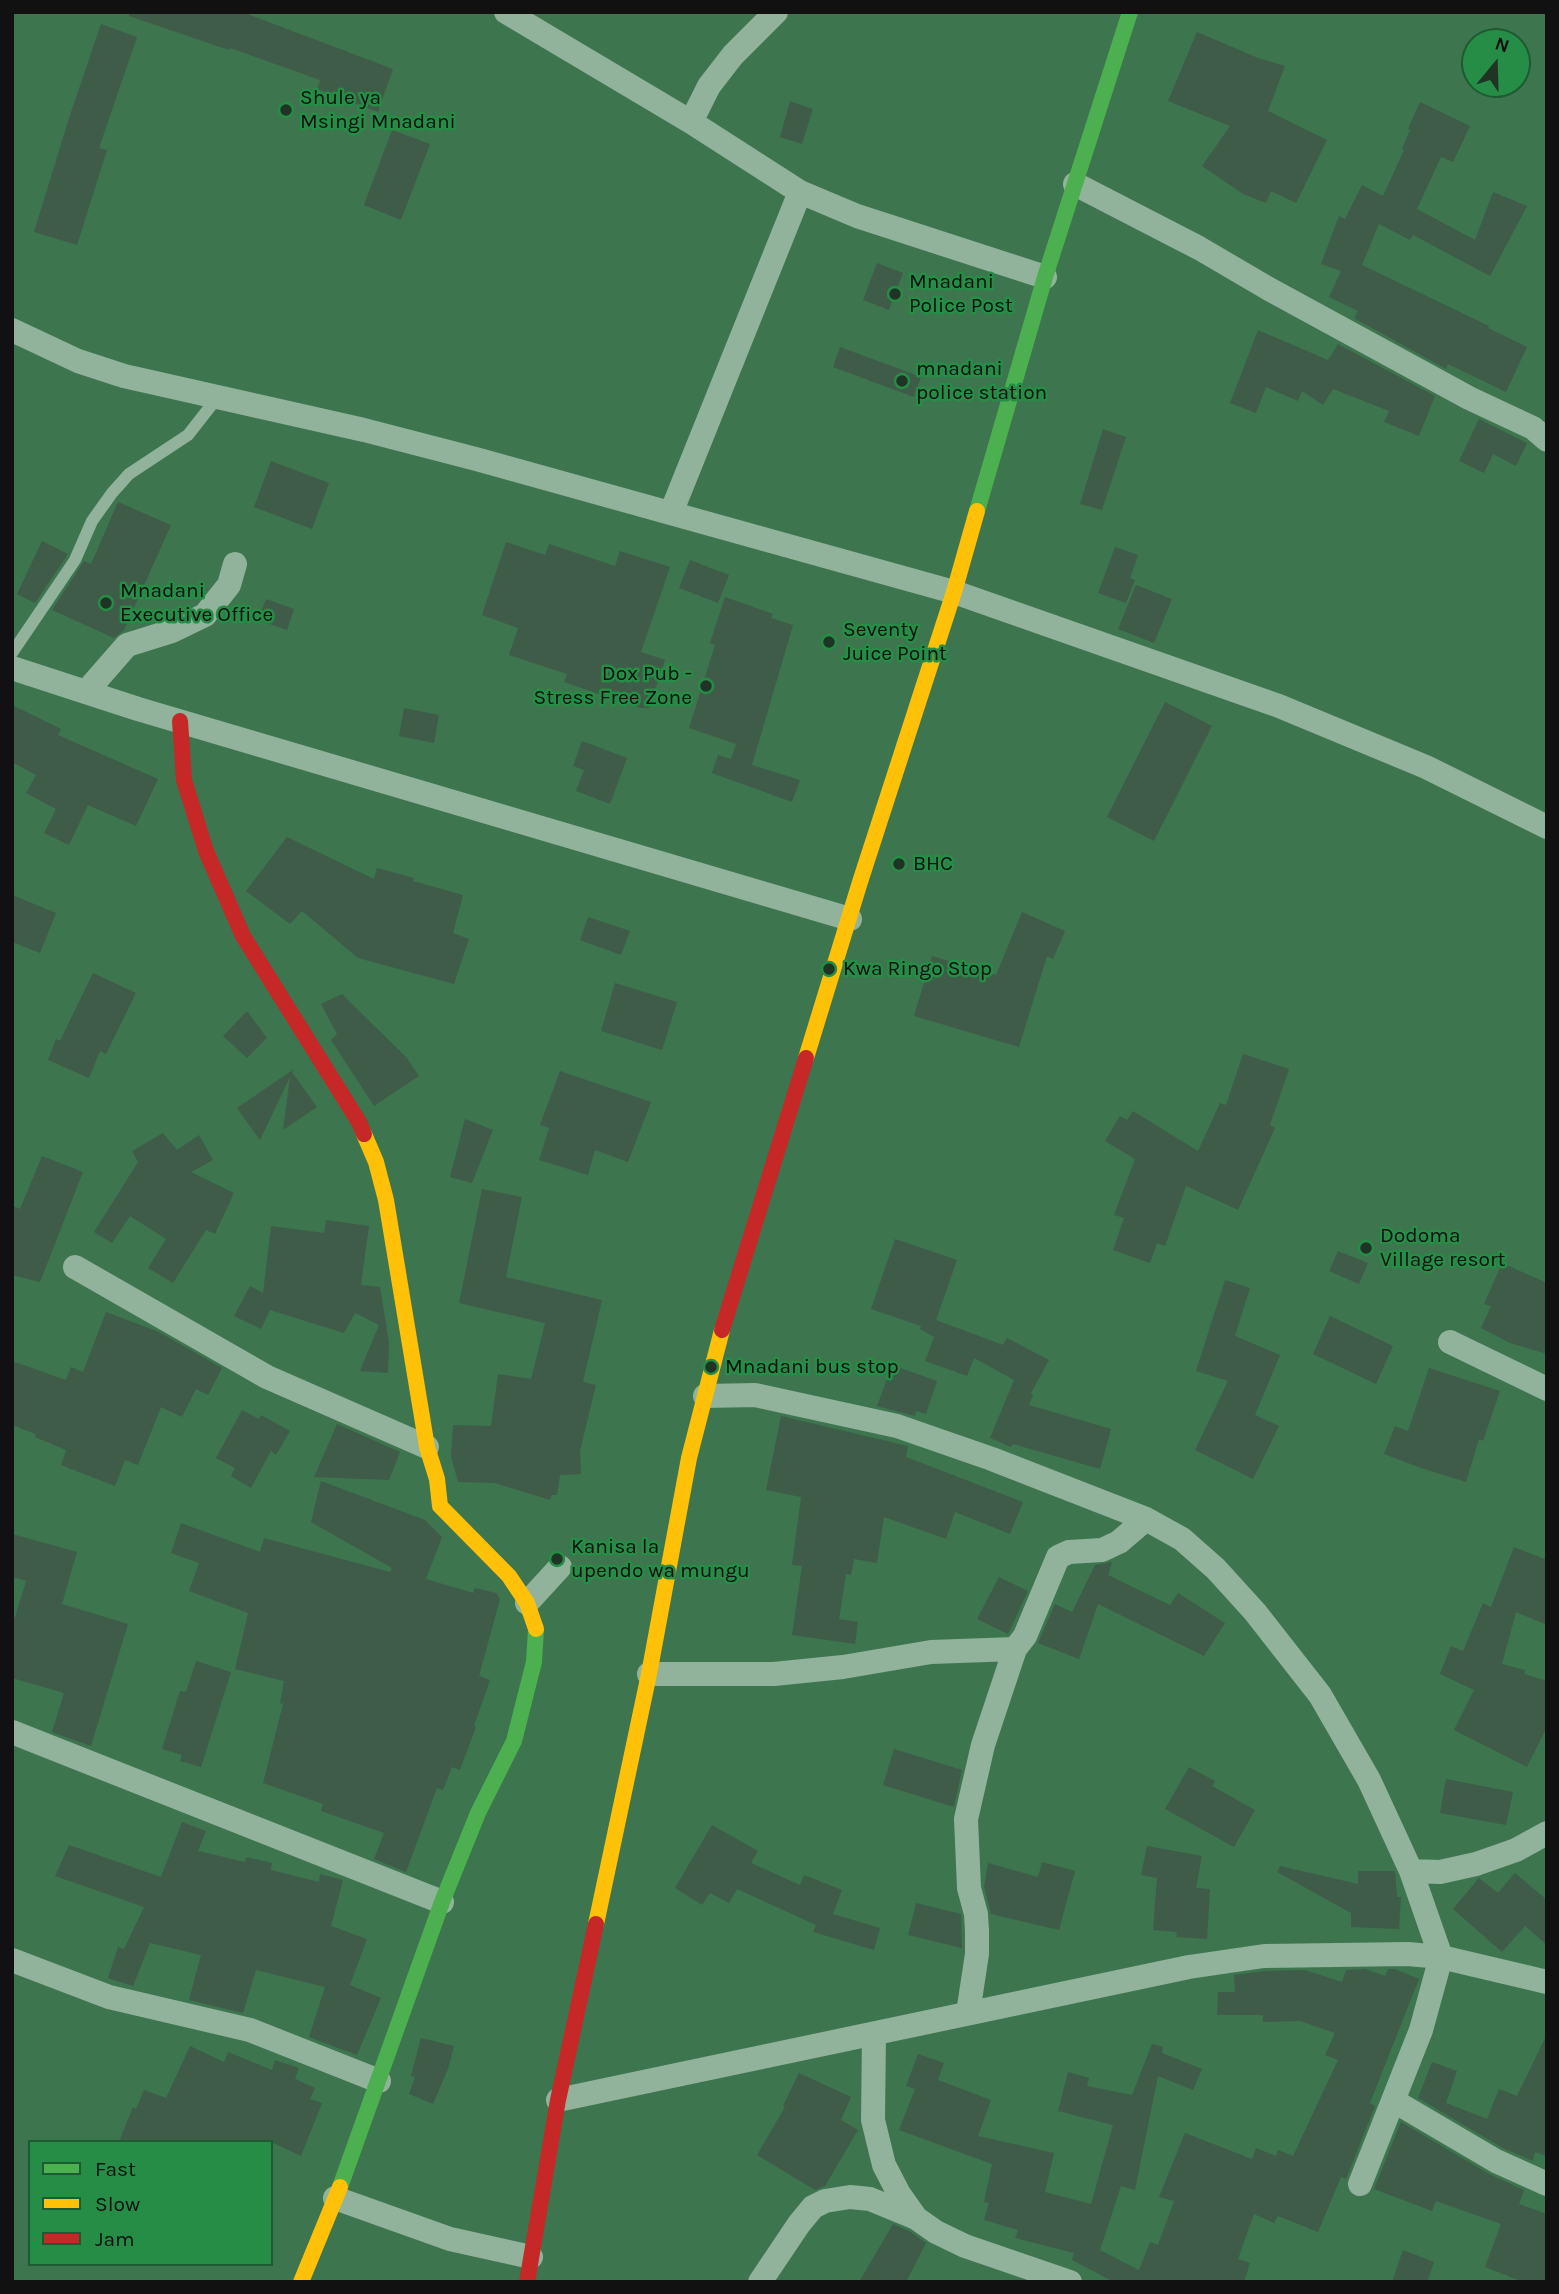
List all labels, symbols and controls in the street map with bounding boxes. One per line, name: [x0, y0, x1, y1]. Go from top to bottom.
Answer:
north arrow: [1461, 28, 1531, 98]
text: N: [1492, 32, 1512, 58]
place label: Shule ya Msingi Mnadani: [300, 85, 456, 135]
marker: Shule ya Msingi Mnadani: [278, 102, 294, 118]
place label: Mnadani Police Post: [909, 269, 1013, 319]
marker: Mnadani Police Post: [887, 286, 903, 302]
place label: mnadani police station: [916, 356, 1047, 406]
marker: mnadani police station: [894, 373, 910, 389]
place label: Mnadani Executive Office: [120, 578, 273, 628]
marker: Mnadani Executive Office: [98, 595, 114, 611]
place label: Seventy Juice Point: [843, 617, 947, 667]
marker: Seventy Juice Point: [821, 634, 837, 650]
place label: Dox Pub - Stress Free Zone: [533, 661, 692, 711]
marker: Dox Pub - Stress Free Zone: [698, 678, 714, 694]
place label: BHC: [913, 851, 953, 877]
marker: BHC: [891, 856, 907, 872]
place label: Kwa Ringo Stop: [843, 956, 992, 982]
marker: Kwa Ringo Stop: [821, 961, 837, 977]
place label: Dodoma Village resort: [1380, 1223, 1505, 1273]
marker: Dodoma Village resort: [1358, 1240, 1374, 1256]
place label: Mnadani bus stop: [725, 1354, 899, 1380]
marker: Mnadani bus stop: [703, 1359, 719, 1375]
place label: Kanisa la upendo wa mungu: [571, 1534, 750, 1584]
marker: Kanisa la upendo wa mungu: [549, 1551, 565, 1567]
legend: [28, 2140, 273, 2266]
text: Fast: [95, 2157, 136, 2181]
text: Slow: [95, 2192, 140, 2216]
text: Jam: [95, 2227, 135, 2251]

